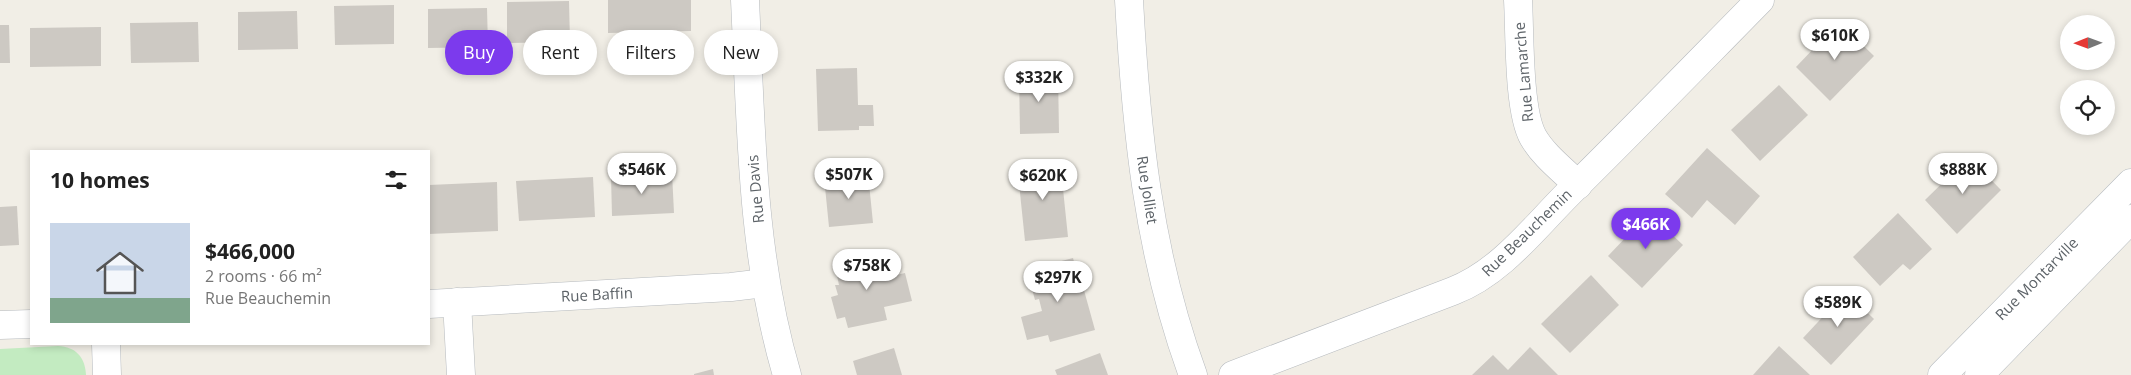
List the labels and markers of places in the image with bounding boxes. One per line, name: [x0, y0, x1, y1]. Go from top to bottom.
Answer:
pin: $610K: [1800, 18, 1870, 61]
pin: $332K: [1004, 61, 1074, 103]
pin: $546K: [607, 152, 677, 195]
pin: $888K: [1928, 152, 1998, 195]
pin: $507K: [814, 158, 884, 200]
pin: $620K: [1008, 158, 1078, 201]
pin: $466K: [1611, 208, 1681, 250]
pin: $758K: [832, 248, 902, 291]
pin: $297K: [1023, 260, 1093, 303]
pin: $589K: [1803, 286, 1873, 328]

